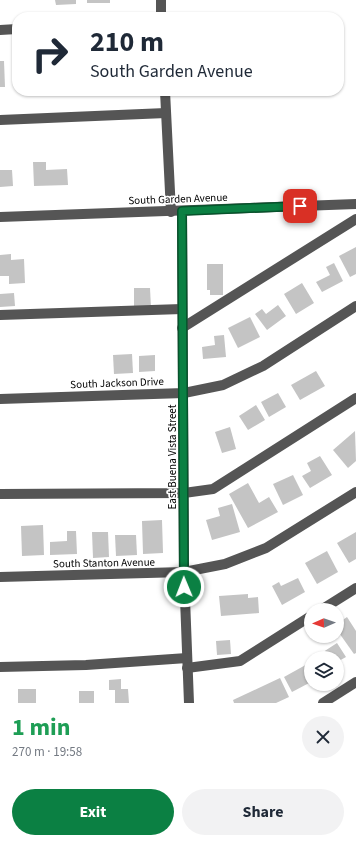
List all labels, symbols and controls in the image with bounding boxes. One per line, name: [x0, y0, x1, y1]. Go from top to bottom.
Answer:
text: 210 m: [90, 22, 164, 62]
icon: right: [24, 28, 76, 80]
text: South Garden Avenue: [90, 59, 253, 84]
pin: [283, 189, 317, 223]
street label: South Garden Avenue: [128, 190, 228, 208]
icon: arrive: [289, 195, 311, 217]
street label: South Jackson Drive: [70, 374, 165, 392]
street label: East Buena Vista Street: [165, 404, 180, 509]
street label: South Stanton Avenue: [53, 555, 156, 571]
position arrow: [163, 566, 205, 608]
north arrow: [304, 603, 344, 643]
map controls: [304, 603, 344, 691]
button: layers: [304, 651, 344, 691]
text: 1 min: [12, 710, 70, 745]
button: close: [302, 716, 344, 758]
text: 270 m · 19:58: [12, 743, 82, 761]
button: Exit: [12, 789, 174, 835]
button: Share: [182, 789, 344, 835]

